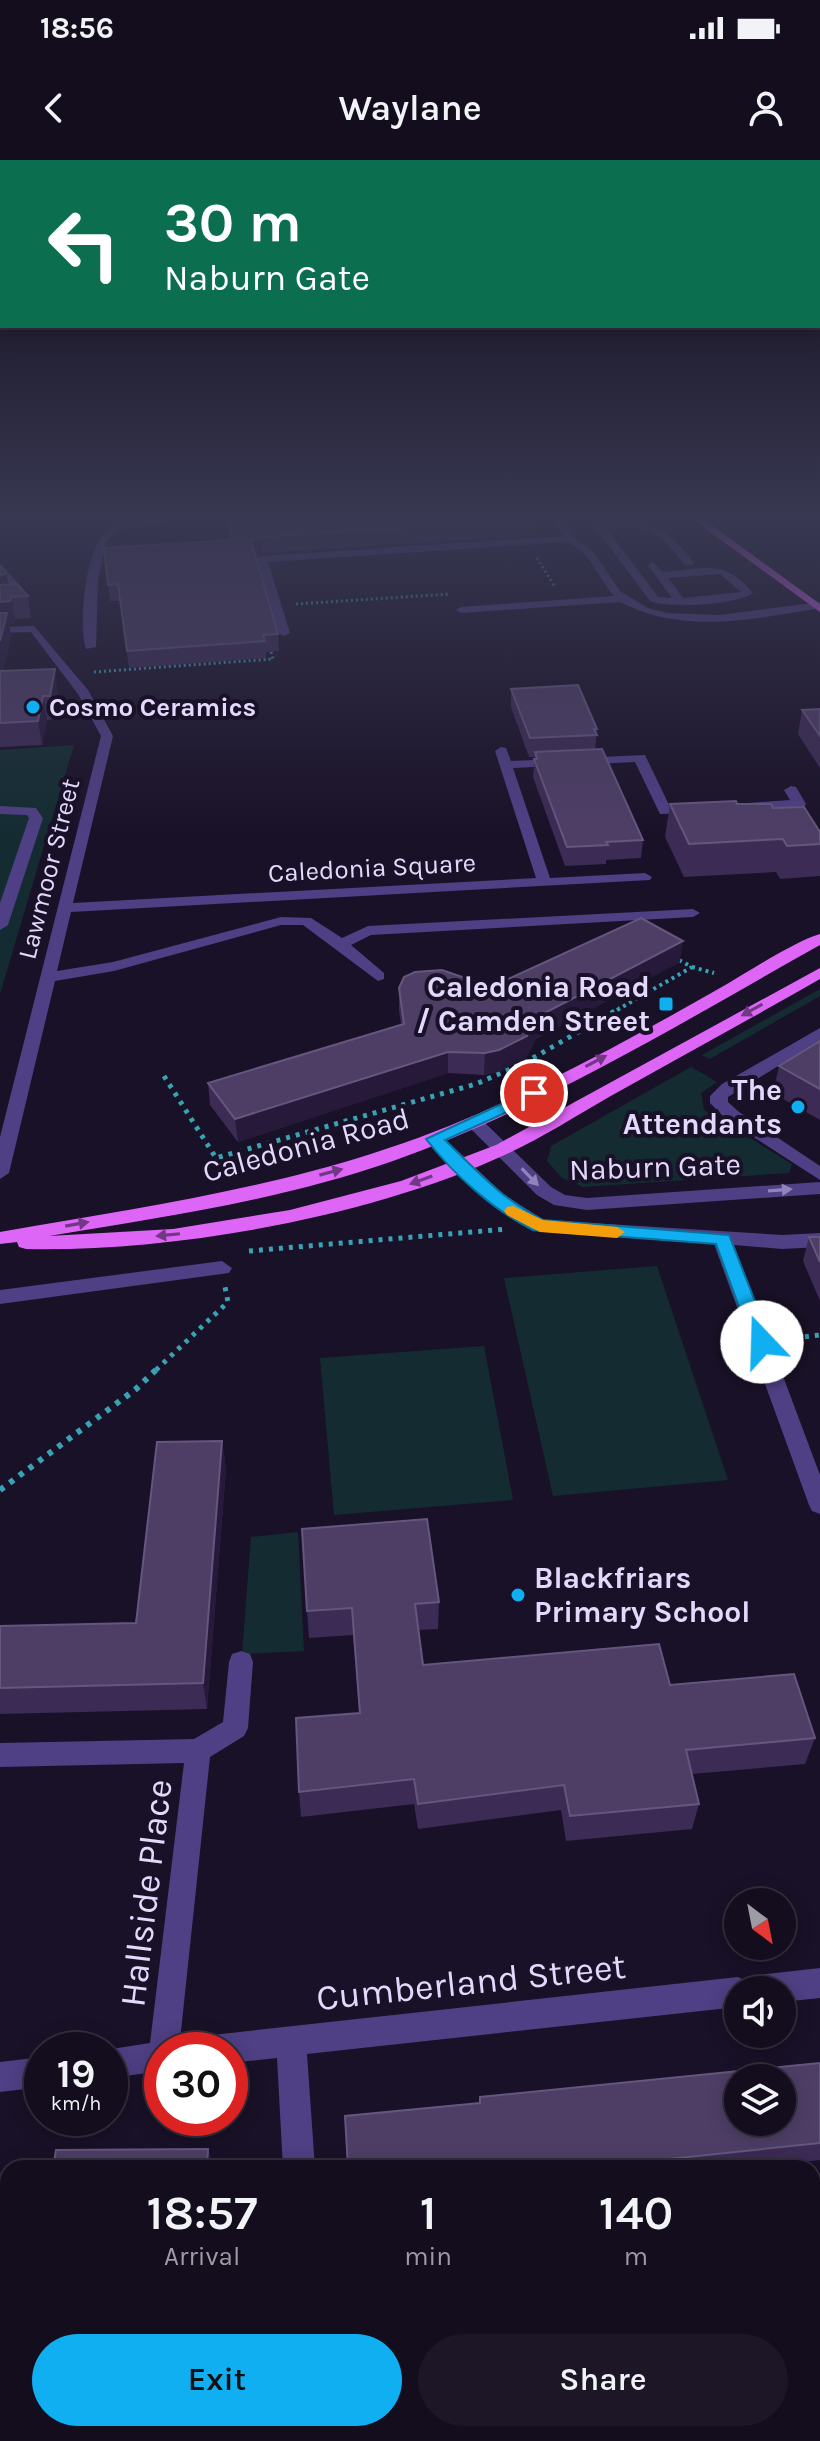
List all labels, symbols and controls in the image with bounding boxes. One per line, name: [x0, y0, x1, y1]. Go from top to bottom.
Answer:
text: 18:56: [40, 10, 114, 46]
icon: back: [32, 86, 76, 130]
icon: person: [744, 86, 788, 130]
text: Waylane: [338, 87, 482, 129]
text: 30 m: [164, 190, 302, 255]
icon: left: [32, 192, 136, 296]
text: Naburn Gate: [164, 257, 370, 299]
place label: Cosmo Ceramics: [49, 692, 256, 723]
marker: Cosmo Ceramics: [24, 698, 42, 716]
street label: Lawmoor Street: [12, 775, 86, 963]
street label: Caledonia Square: [267, 847, 477, 889]
place label: Caledonia Road / Camden Street: [416, 969, 650, 1039]
marker: Caledonia Road / Camden Street: [657, 995, 675, 1013]
one-way arrow: [741, 1003, 763, 1017]
one-way arrow: [585, 1054, 608, 1068]
pin: [500, 1059, 568, 1127]
icon: arrive: [512, 1071, 556, 1115]
place label: The Attendants: [623, 1072, 782, 1142]
marker: The Attendants: [789, 1098, 807, 1116]
street label: Caledonia Road: [199, 1100, 413, 1190]
street label: Naburn Gate: [569, 1146, 741, 1188]
one-way arrow: [320, 1165, 344, 1178]
one-way arrow: [520, 1167, 538, 1186]
one-way arrow: [409, 1174, 433, 1186]
one-way arrow: [768, 1183, 793, 1196]
one-way arrow: [65, 1218, 90, 1230]
one-way arrow: [155, 1229, 180, 1242]
position arrow: [720, 1300, 804, 1384]
place label: Blackfriars Primary School: [534, 1560, 750, 1630]
marker: Blackfriars Primary School: [509, 1586, 527, 1604]
street label: Hallside Place: [111, 1777, 181, 2009]
north arrow: [724, 1888, 796, 1960]
map controls: [724, 1888, 796, 2136]
street label: Cumberland Street: [314, 1945, 628, 2019]
button: sound: [724, 1976, 796, 2048]
speed limit sign: 30: [144, 2032, 248, 2136]
text: 19: [57, 2050, 95, 2097]
button: layers: [724, 2064, 796, 2136]
text: km/h: [51, 2092, 101, 2115]
text: 18:57: [147, 2185, 258, 2241]
text: 1: [420, 2185, 437, 2241]
text: 140: [599, 2185, 673, 2241]
text: Arrival: [164, 2241, 240, 2272]
text: min: [404, 2241, 452, 2272]
text: m: [624, 2241, 648, 2272]
button: Exit: [32, 2334, 402, 2426]
button: Share: [418, 2334, 788, 2426]

